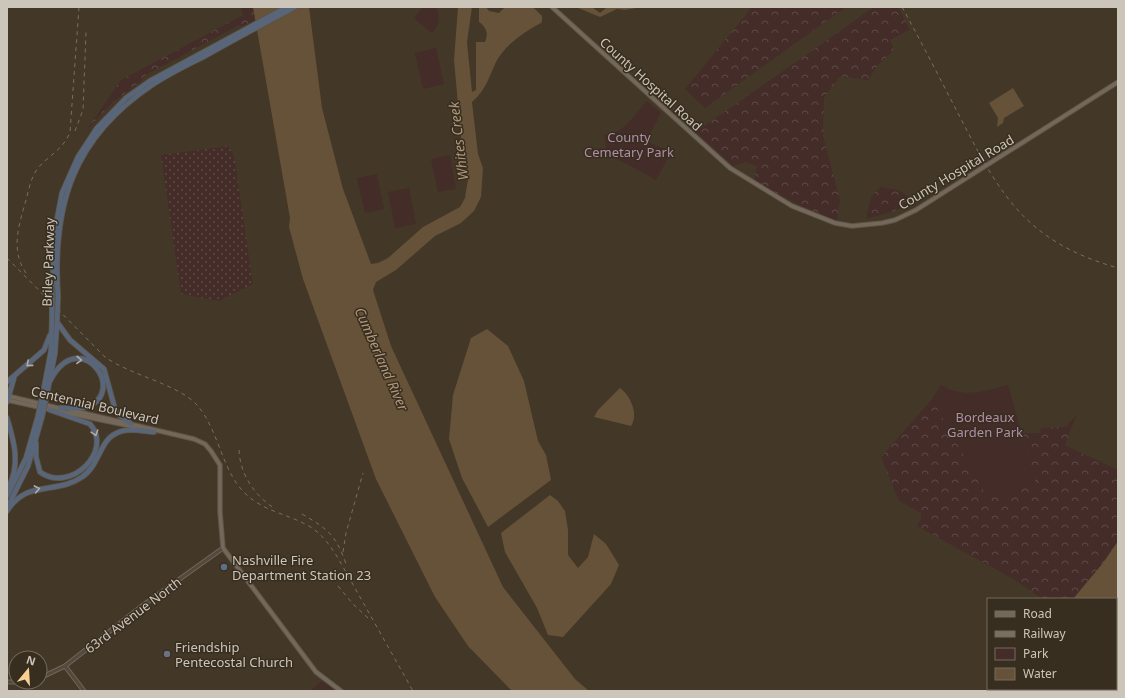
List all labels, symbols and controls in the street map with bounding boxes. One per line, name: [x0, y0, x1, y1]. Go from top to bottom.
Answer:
street label: County Hospital Road: [596, 33, 706, 135]
water label: Whites Creek: [444, 99, 472, 182]
park label: County Cemetary Park: [584, 128, 674, 161]
street label: County Hospital Road: [895, 130, 1017, 214]
street label: Briley Parkway: [37, 217, 59, 307]
water label: Cumberland River: [351, 304, 414, 414]
one-way arrow: [76, 356, 82, 364]
one-way arrow: [26, 359, 34, 366]
street label: Centennial Boulevard: [29, 382, 161, 428]
park label: Bordeaux Garden Park: [947, 408, 1023, 441]
one-way arrow: [90, 430, 99, 437]
one-way arrow: [34, 486, 40, 494]
place label: Nashville Fire Department Station 23: [232, 551, 371, 584]
marker: Nashville Fire Department Station 23: [219, 562, 229, 572]
street label: 63rd Avenue North: [81, 573, 185, 657]
legend: [987, 598, 1117, 690]
text: Road: [1023, 605, 1052, 622]
text: Railway: [1023, 625, 1067, 642]
place label: Friendship Pentecostal Church: [175, 638, 293, 671]
text: Park: [1023, 645, 1049, 662]
marker: Friendship Pentecostal Church: [162, 649, 172, 659]
north arrow: [8, 650, 48, 690]
text: N: [25, 651, 38, 669]
text: Water: [1023, 665, 1057, 682]

